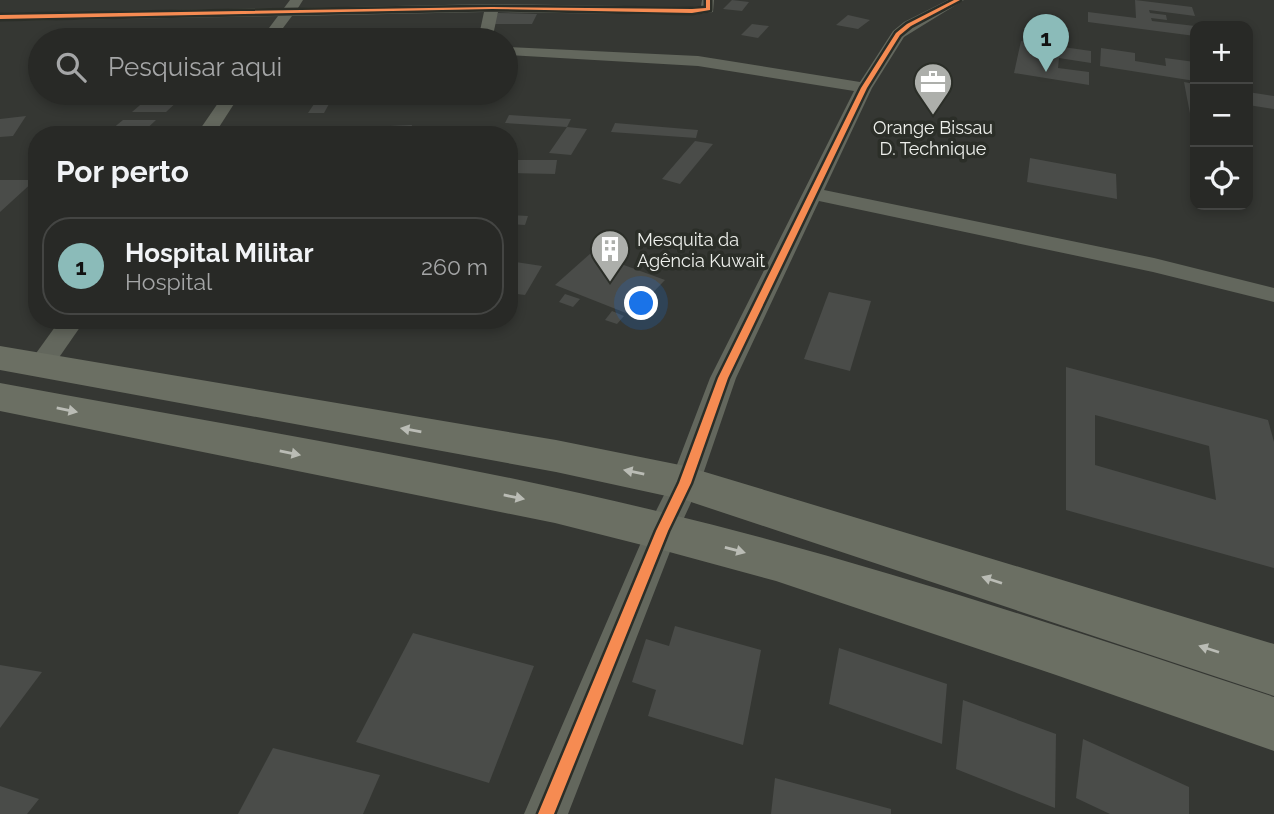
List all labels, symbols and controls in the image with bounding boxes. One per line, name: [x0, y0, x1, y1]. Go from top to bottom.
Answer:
pin: 1: [1023, 14, 1069, 72]
map controls: [1190, 21, 1253, 210]
button: +: [1190, 21, 1253, 84]
search box: [28, 28, 518, 105]
icon: search: [52, 48, 90, 86]
text: Pesquisar aqui: [108, 52, 282, 82]
office icon: Orange Bissau D. Technique: [912, 61, 954, 116]
button: −: [1190, 84, 1253, 147]
place label: Orange Bissau D. Technique: [873, 117, 993, 159]
button: locate: [1190, 147, 1253, 210]
text: Por perto: [56, 154, 189, 189]
building icon: Mesquita da Agência Kuwait: [589, 228, 631, 283]
place label: Mesquita da Agência Kuwait: [637, 229, 765, 271]
text: Hospital Militar: [125, 238, 314, 268]
text: 1: [75, 253, 87, 280]
text: 260 m: [421, 253, 488, 280]
text: Hospital: [125, 268, 212, 295]
your location: [624, 286, 658, 320]
one-way arrow: [56, 404, 78, 415]
one-way arrow: [399, 424, 421, 435]
one-way arrow: [279, 448, 301, 459]
one-way arrow: [623, 467, 645, 478]
one-way arrow: [503, 492, 525, 503]
one-way arrow: [725, 546, 746, 556]
one-way arrow: [982, 575, 1003, 585]
one-way arrow: [1199, 643, 1220, 654]

